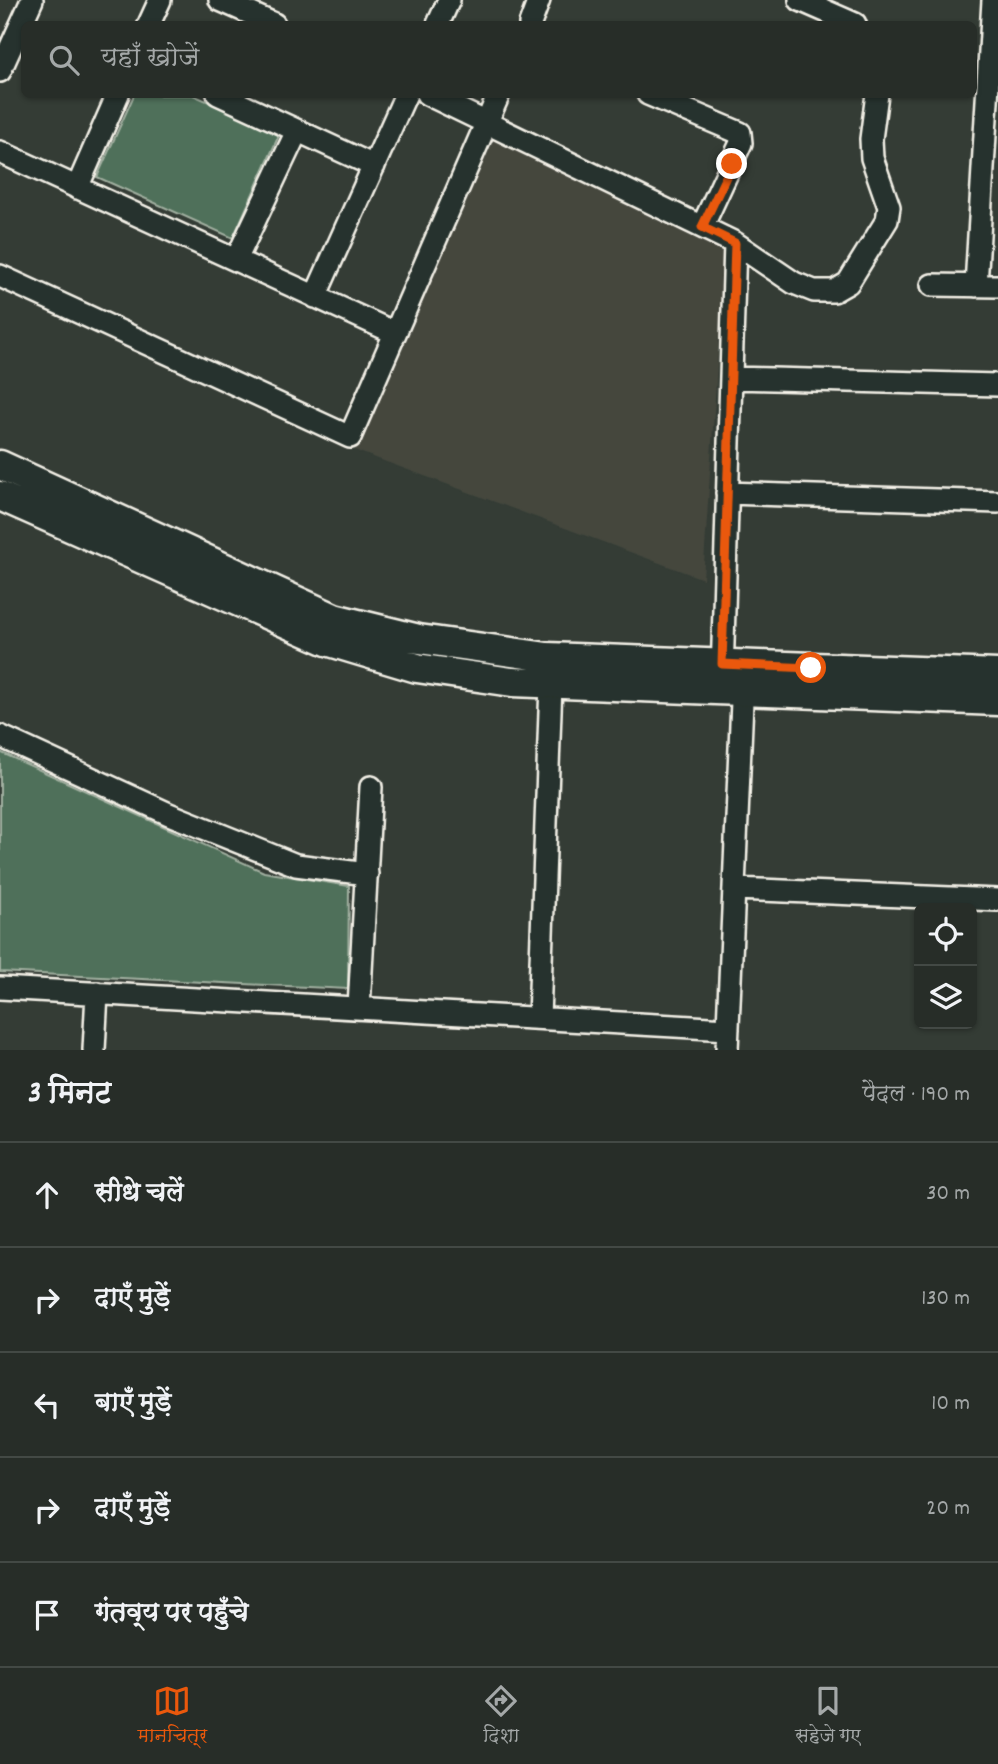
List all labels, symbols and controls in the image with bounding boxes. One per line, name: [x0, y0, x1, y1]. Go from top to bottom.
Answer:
search box: [21, 21, 977, 98]
icon: search: [45, 41, 83, 79]
text: यहाँ खोजें: [101, 41, 199, 78]
route end: [716, 148, 747, 179]
route start: [795, 652, 826, 683]
map controls: [914, 903, 977, 1029]
button: locate: [914, 903, 977, 966]
button: layers: [914, 966, 977, 1029]
text: 3 मिनट: [28, 1074, 111, 1117]
text: पैदल · 190 m: [862, 1079, 970, 1112]
icon: ahead: [28, 1176, 66, 1214]
text: सीधे चलें: [95, 1176, 184, 1213]
text: 30 m: [926, 1178, 970, 1211]
icon: right: [28, 1281, 66, 1319]
text: दाएँ मुड़ें: [95, 1281, 170, 1318]
text: 130 m: [921, 1283, 970, 1316]
icon: left: [28, 1386, 66, 1424]
text: बाएँ मुड़ें: [95, 1386, 172, 1423]
text: 10 m: [931, 1388, 970, 1421]
icon: right: [28, 1491, 66, 1529]
text: दाएँ मुड़ें: [95, 1491, 170, 1528]
text: 20 m: [926, 1493, 970, 1526]
icon: arrive: [28, 1596, 66, 1634]
text: गंतव्य पर पहुँचे: [95, 1596, 249, 1633]
tab: मानचित्र: [137, 1682, 207, 1751]
tab: दिशा: [482, 1682, 520, 1751]
tab: सहेजे गए: [795, 1682, 861, 1751]

